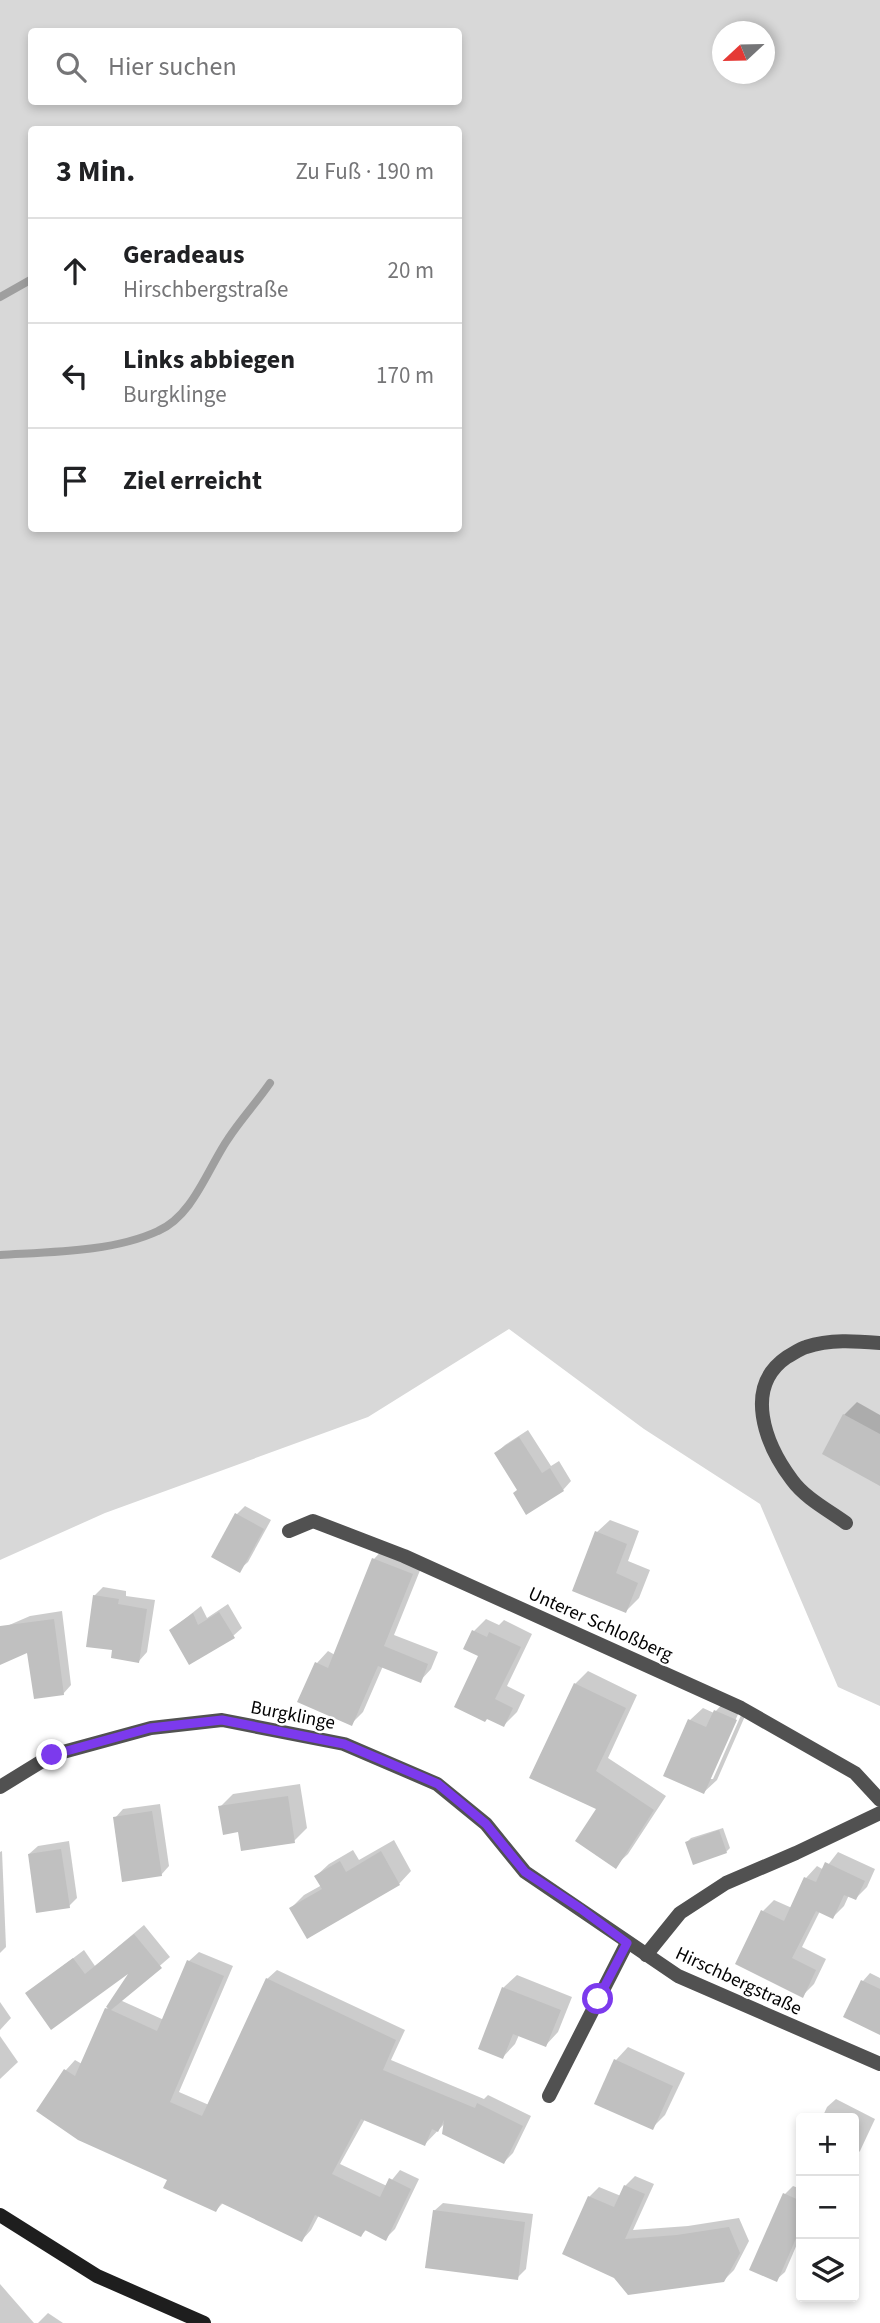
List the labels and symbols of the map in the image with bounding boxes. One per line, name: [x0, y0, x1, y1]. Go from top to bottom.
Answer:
north arrow: [712, 21, 775, 84]
street label: Unterer Schloßberg: [524, 1580, 677, 1669]
street label: Burgklinge: [248, 1694, 337, 1737]
route end: [36, 1739, 67, 1770]
street label: Hirschbergstraße: [671, 1940, 806, 2022]
route start: [582, 1983, 613, 2014]

